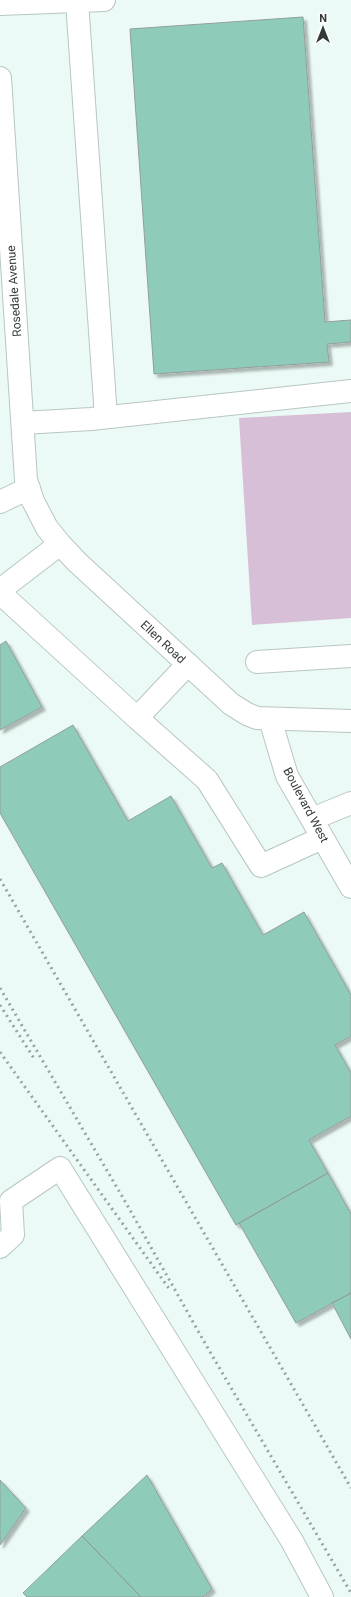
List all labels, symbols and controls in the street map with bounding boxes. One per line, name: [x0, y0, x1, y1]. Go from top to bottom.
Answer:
north arrow: [303, 8, 343, 48]
text: N: [319, 12, 327, 25]
street label: Rosedale Avenue: [4, 245, 24, 337]
street label: Ellen Road: [138, 618, 188, 666]
street label: Boulevard West: [280, 765, 332, 845]

